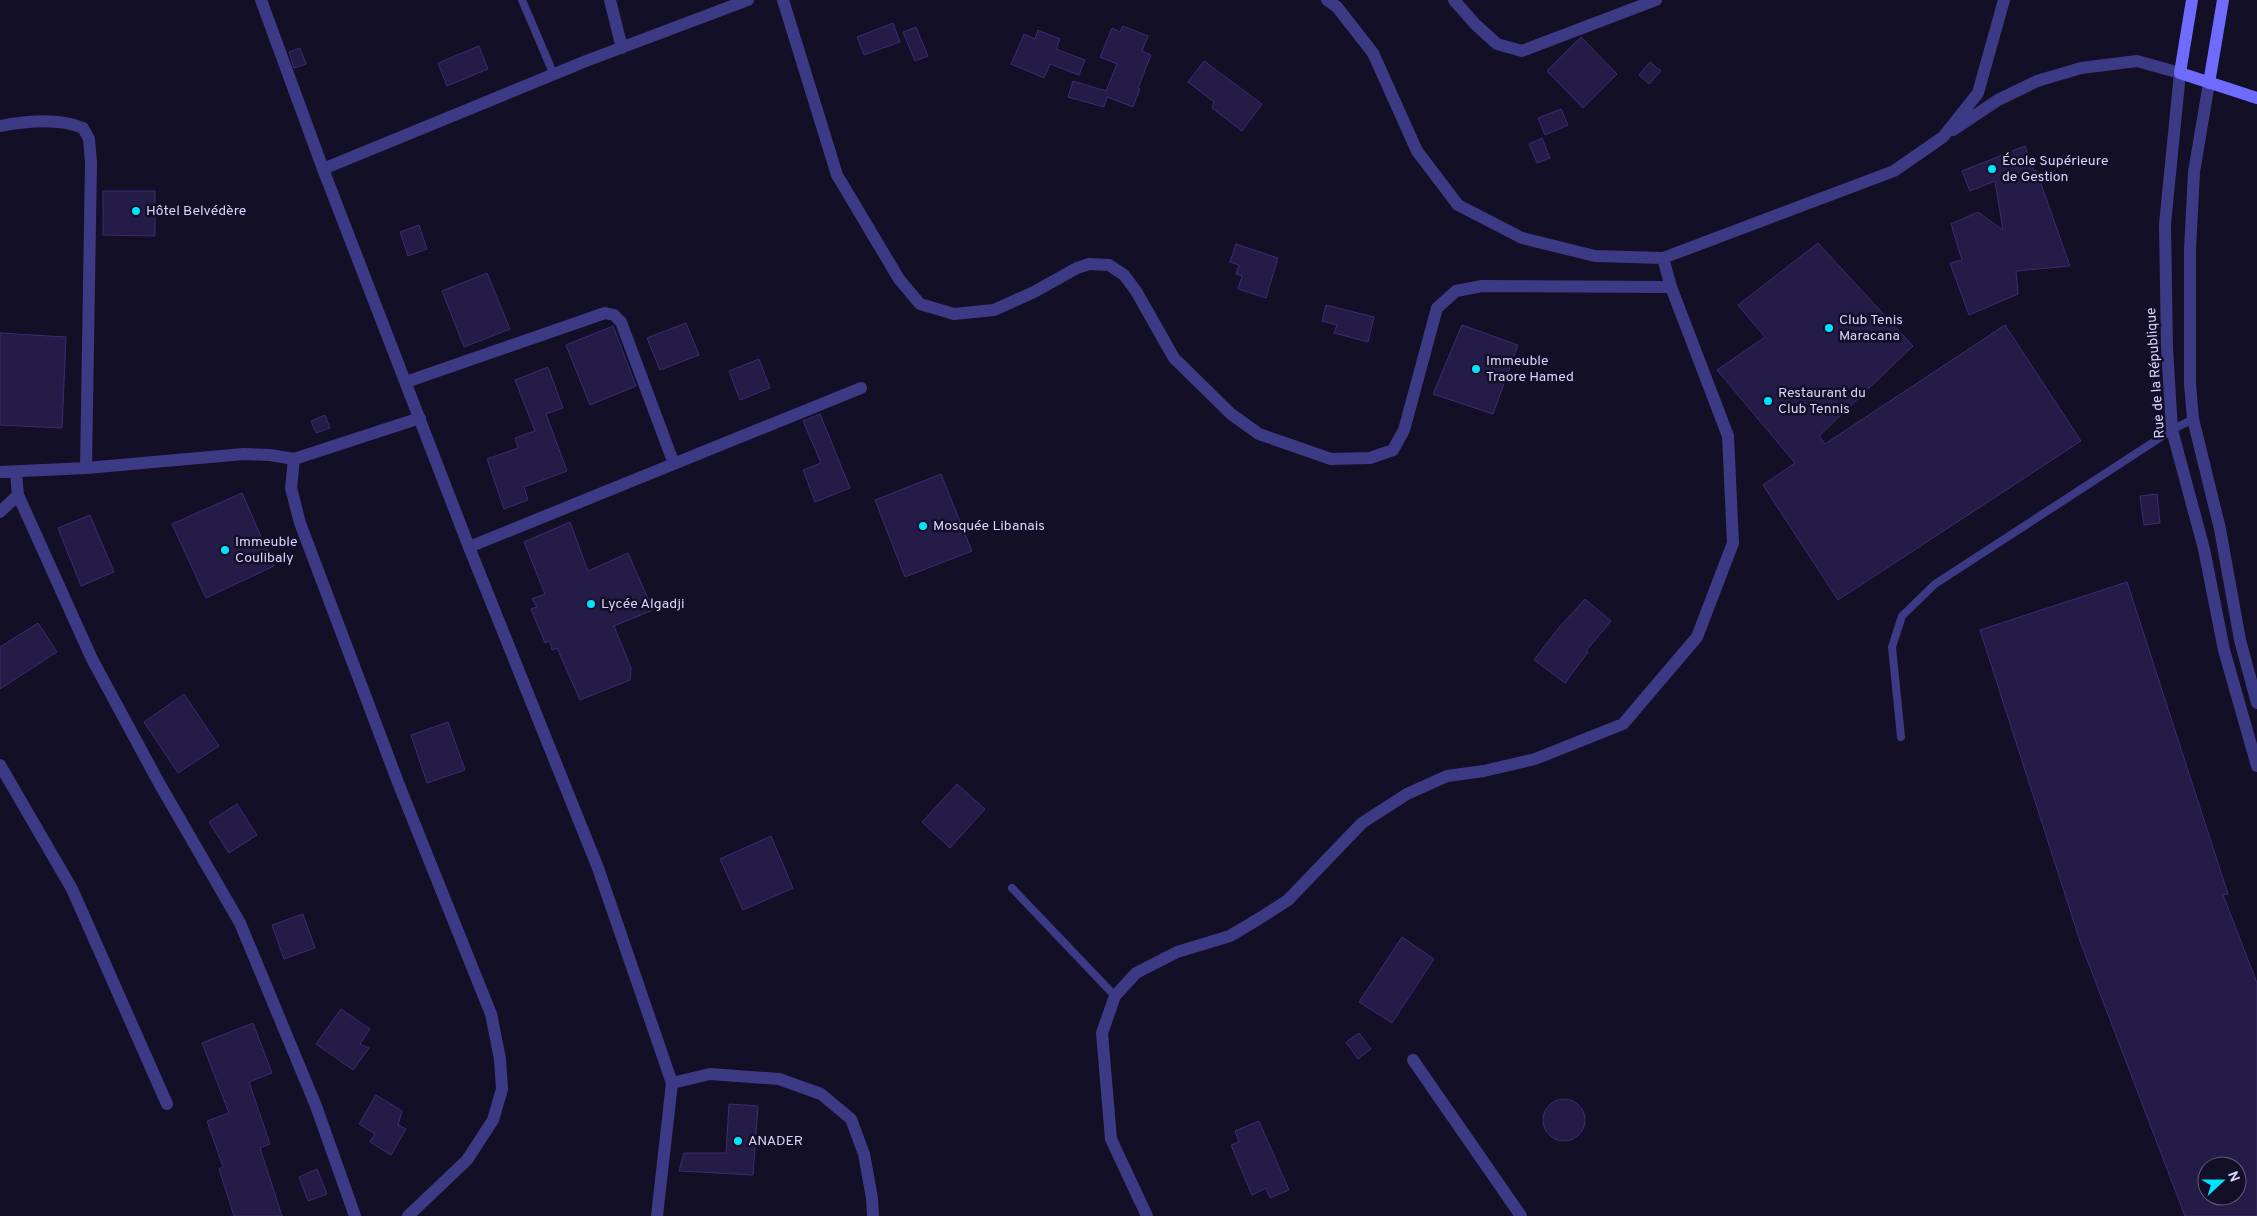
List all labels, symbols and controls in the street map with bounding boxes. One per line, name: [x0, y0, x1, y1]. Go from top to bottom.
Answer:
place label: École Supérieure de Gestion: [2002, 152, 2108, 186]
marker: École Supérieure de Gestion: [1986, 163, 1998, 175]
place label: Hôtel Belvédère: [146, 203, 246, 220]
marker: Hôtel Belvédère: [130, 205, 142, 217]
street label: Rue de la République: [2143, 307, 2169, 439]
place label: Club Tenis Maracana: [1839, 312, 1903, 345]
marker: Club Tenis Maracana: [1823, 322, 1835, 334]
place label: Immeuble Traore Hamed: [1486, 353, 1574, 386]
marker: Immeuble Traore Hamed: [1470, 363, 1482, 375]
place label: Restaurant du Club Tennis: [1778, 385, 1866, 418]
marker: Restaurant du Club Tennis: [1762, 395, 1774, 407]
place label: Mosquée Libanais: [933, 518, 1045, 535]
marker: Mosquée Libanais: [917, 520, 929, 532]
place label: Immeuble Coulibaly: [235, 534, 298, 567]
marker: Immeuble Coulibaly: [219, 544, 231, 556]
place label: Lycée Algadji: [601, 596, 685, 613]
marker: Lycée Algadji: [585, 598, 597, 610]
place label: ANADER: [748, 1133, 803, 1150]
marker: ANADER: [732, 1135, 744, 1147]
north arrow: [2197, 1156, 2247, 1206]
text: N: [2223, 1169, 2242, 1185]

